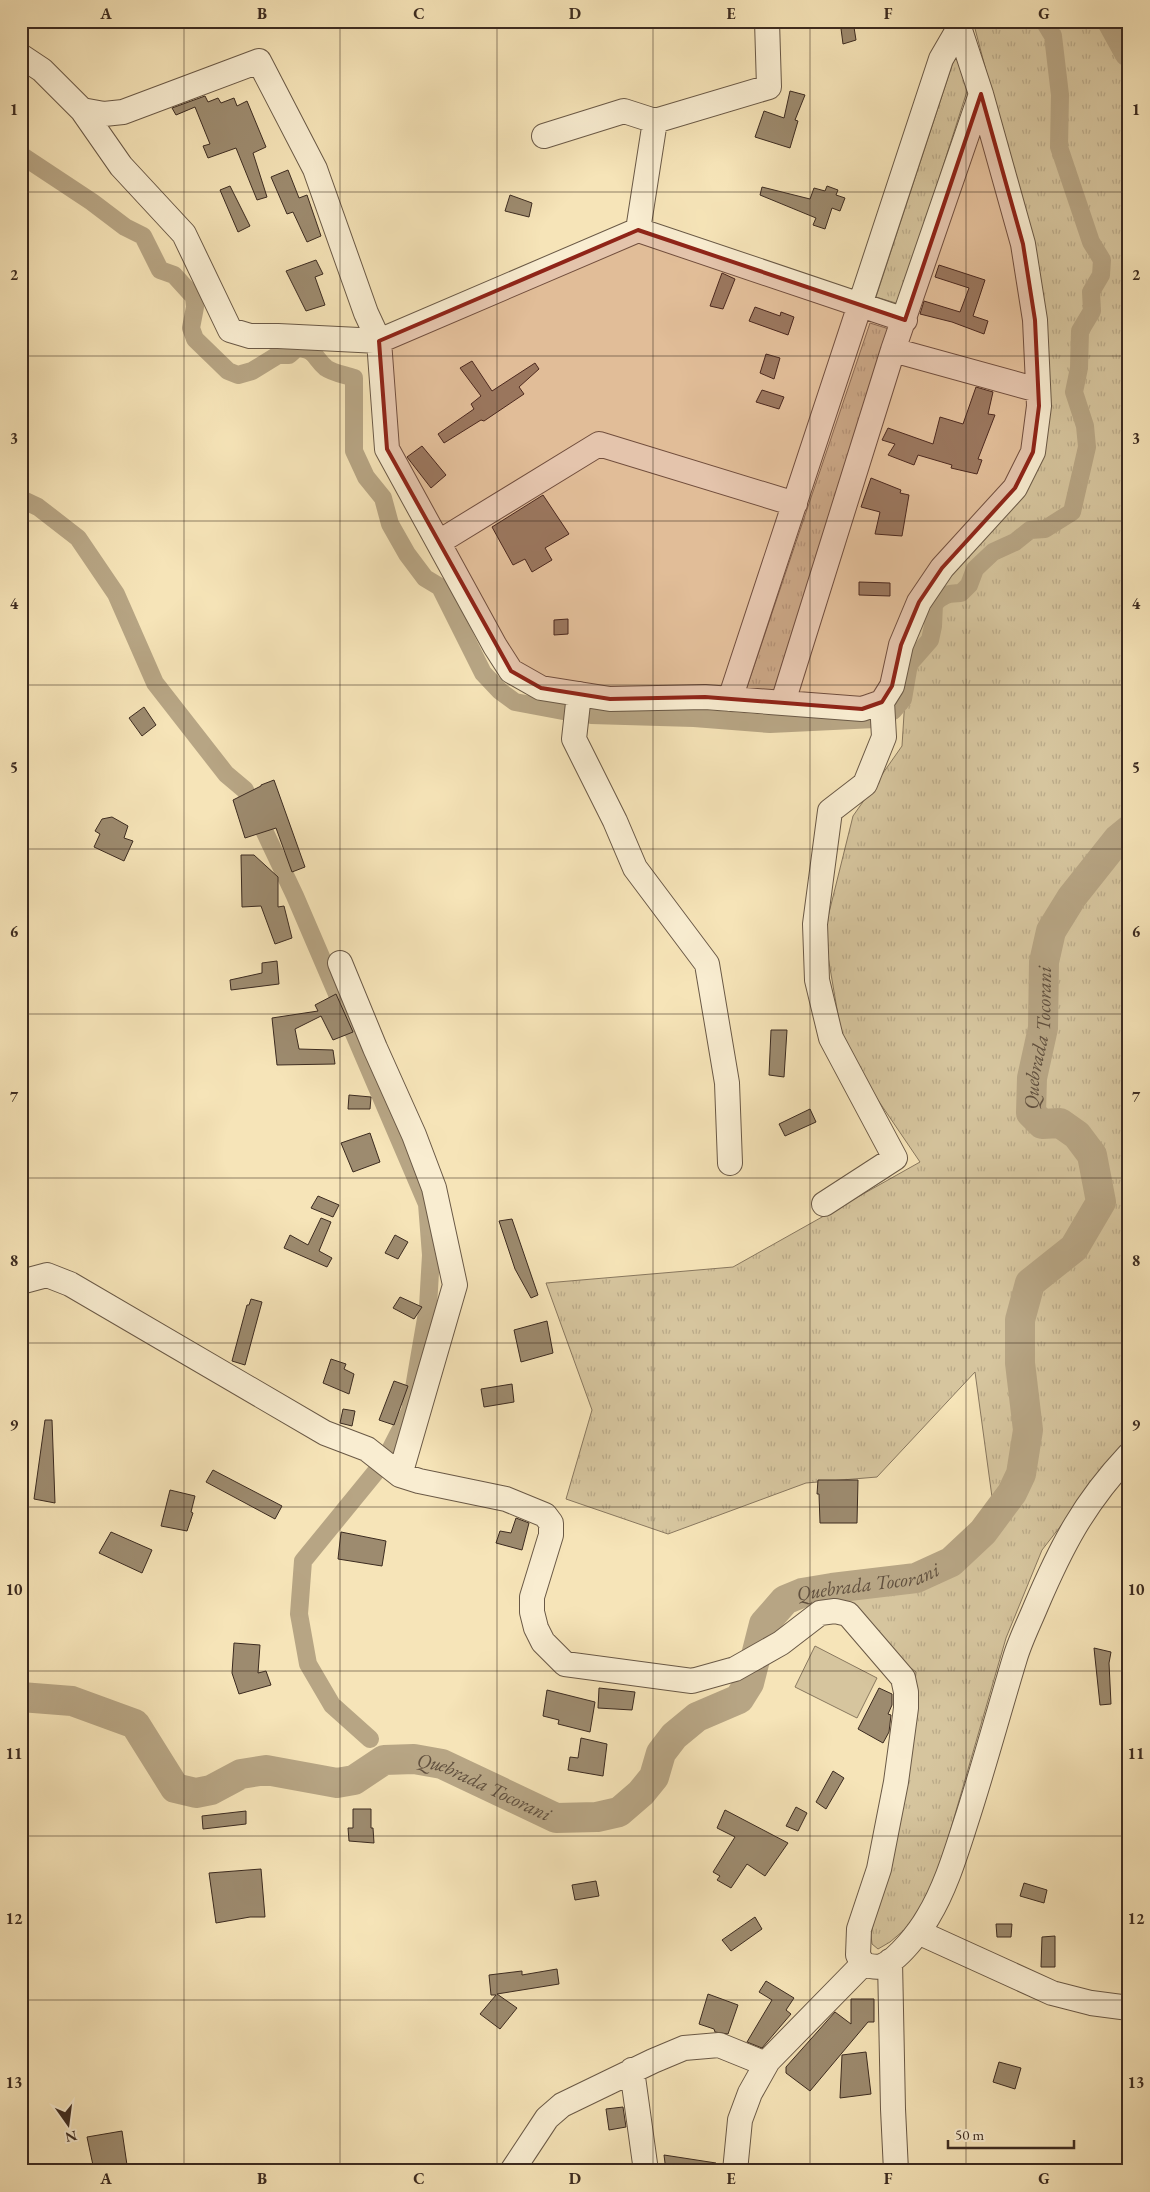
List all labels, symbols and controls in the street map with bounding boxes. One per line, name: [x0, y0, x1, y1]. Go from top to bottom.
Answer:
text: A: [99, 3, 112, 24]
text: B: [257, 3, 267, 24]
text: C: [413, 3, 425, 24]
text: D: [569, 3, 581, 24]
text: E: [726, 3, 736, 24]
text: F: [884, 3, 893, 24]
text: G: [1038, 3, 1050, 24]
text: 1: [10, 99, 18, 120]
text: 1: [1132, 99, 1140, 120]
text: 2: [10, 264, 19, 285]
text: 2: [1132, 264, 1141, 285]
text: 3: [10, 428, 18, 449]
text: 3: [1132, 428, 1140, 449]
text: 4: [10, 593, 19, 614]
text: 4: [1132, 593, 1141, 614]
text: 5: [10, 757, 18, 778]
text: 5: [1132, 757, 1140, 778]
text: 6: [10, 921, 19, 942]
text: 6: [1132, 921, 1141, 942]
water label: Quebrada Tocorani: [1018, 965, 1057, 1110]
text: 7: [10, 1086, 19, 1107]
text: 7: [1132, 1086, 1141, 1107]
text: 8: [10, 1250, 18, 1271]
text: 8: [1132, 1250, 1140, 1271]
text: 9: [10, 1414, 19, 1435]
text: 9: [1132, 1414, 1141, 1435]
water label: Quebrada Tocorani: [794, 1556, 944, 1607]
text: 10: [6, 1579, 23, 1600]
text: 10: [1128, 1579, 1145, 1600]
text: 11: [6, 1743, 22, 1764]
text: 11: [1128, 1743, 1144, 1764]
water label: Quebrada Tocorani: [415, 1747, 557, 1827]
text: 12: [6, 1908, 23, 1929]
text: 12: [1128, 1908, 1145, 1929]
text: 13: [6, 2072, 22, 2093]
text: 13: [1128, 2072, 1144, 2093]
north arrow: [42, 2100, 92, 2150]
scale bar: [948, 2117, 1074, 2149]
text: 50 m: [955, 2125, 984, 2144]
text: N: [63, 2127, 79, 2147]
text: A: [99, 2168, 112, 2189]
text: B: [257, 2168, 267, 2189]
text: C: [413, 2168, 425, 2189]
text: D: [569, 2168, 581, 2189]
text: E: [726, 2168, 736, 2189]
text: F: [884, 2168, 893, 2189]
text: G: [1038, 2168, 1050, 2189]

